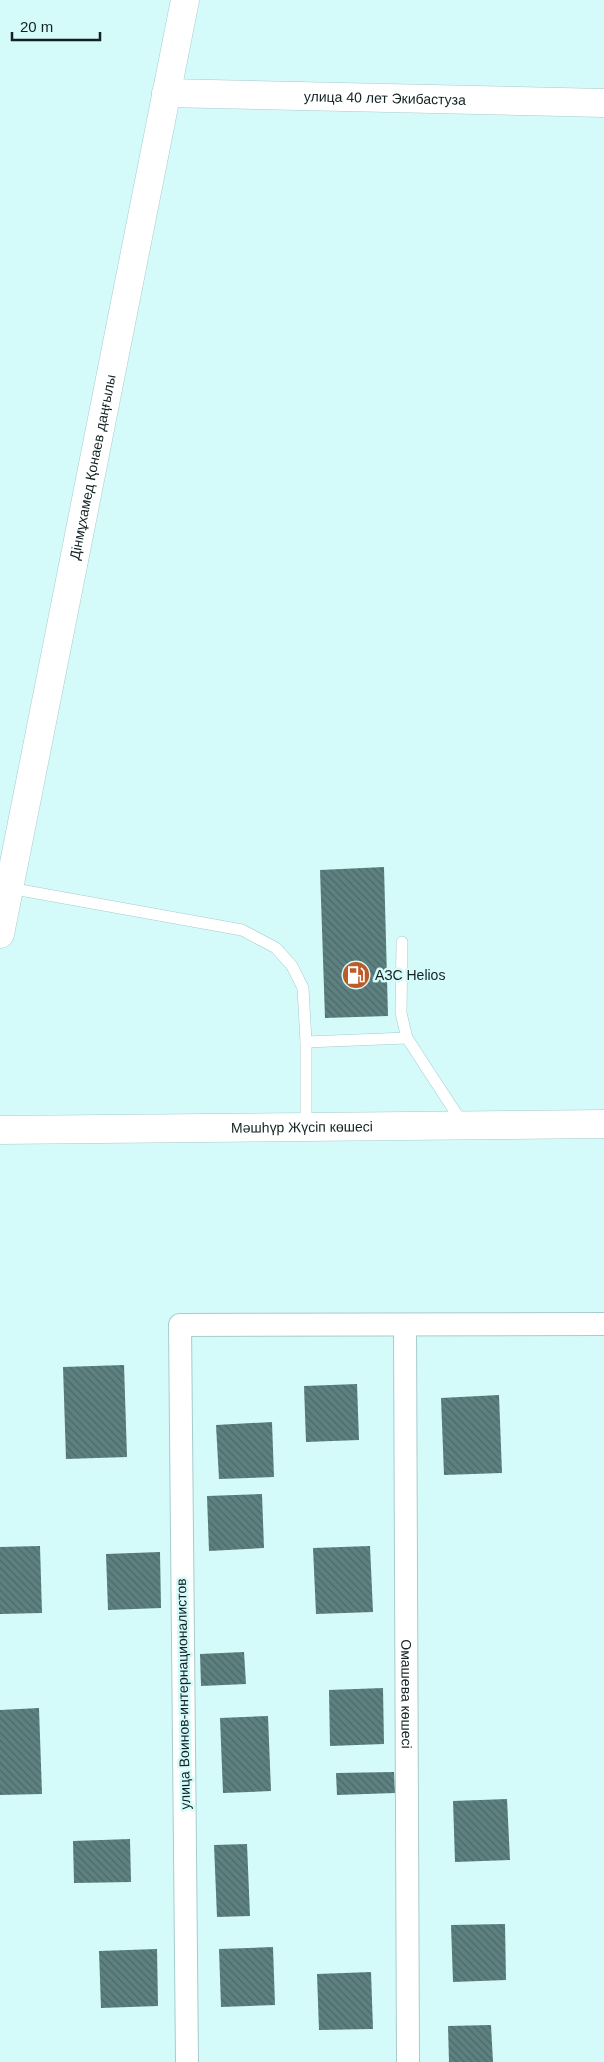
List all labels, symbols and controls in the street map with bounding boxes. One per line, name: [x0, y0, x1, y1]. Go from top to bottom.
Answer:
scale bar: [12, 10, 100, 42]
text: 20 m: [20, 18, 53, 35]
street label: улица 40 лет Экибастуза: [304, 88, 466, 108]
street label: Дінмұхамед Қонаев даңғылы: [66, 373, 119, 561]
fuel station icon: АЗС Helios: [341, 960, 371, 990]
place label: АЗС Helios: [375, 967, 445, 983]
street label: Мәшһүр Жүсіп көшесі: [231, 1118, 373, 1136]
street label: улица Воинов-интернационалистов: [173, 1578, 193, 1810]
street label: Омашева көшесі: [398, 1639, 415, 1749]

